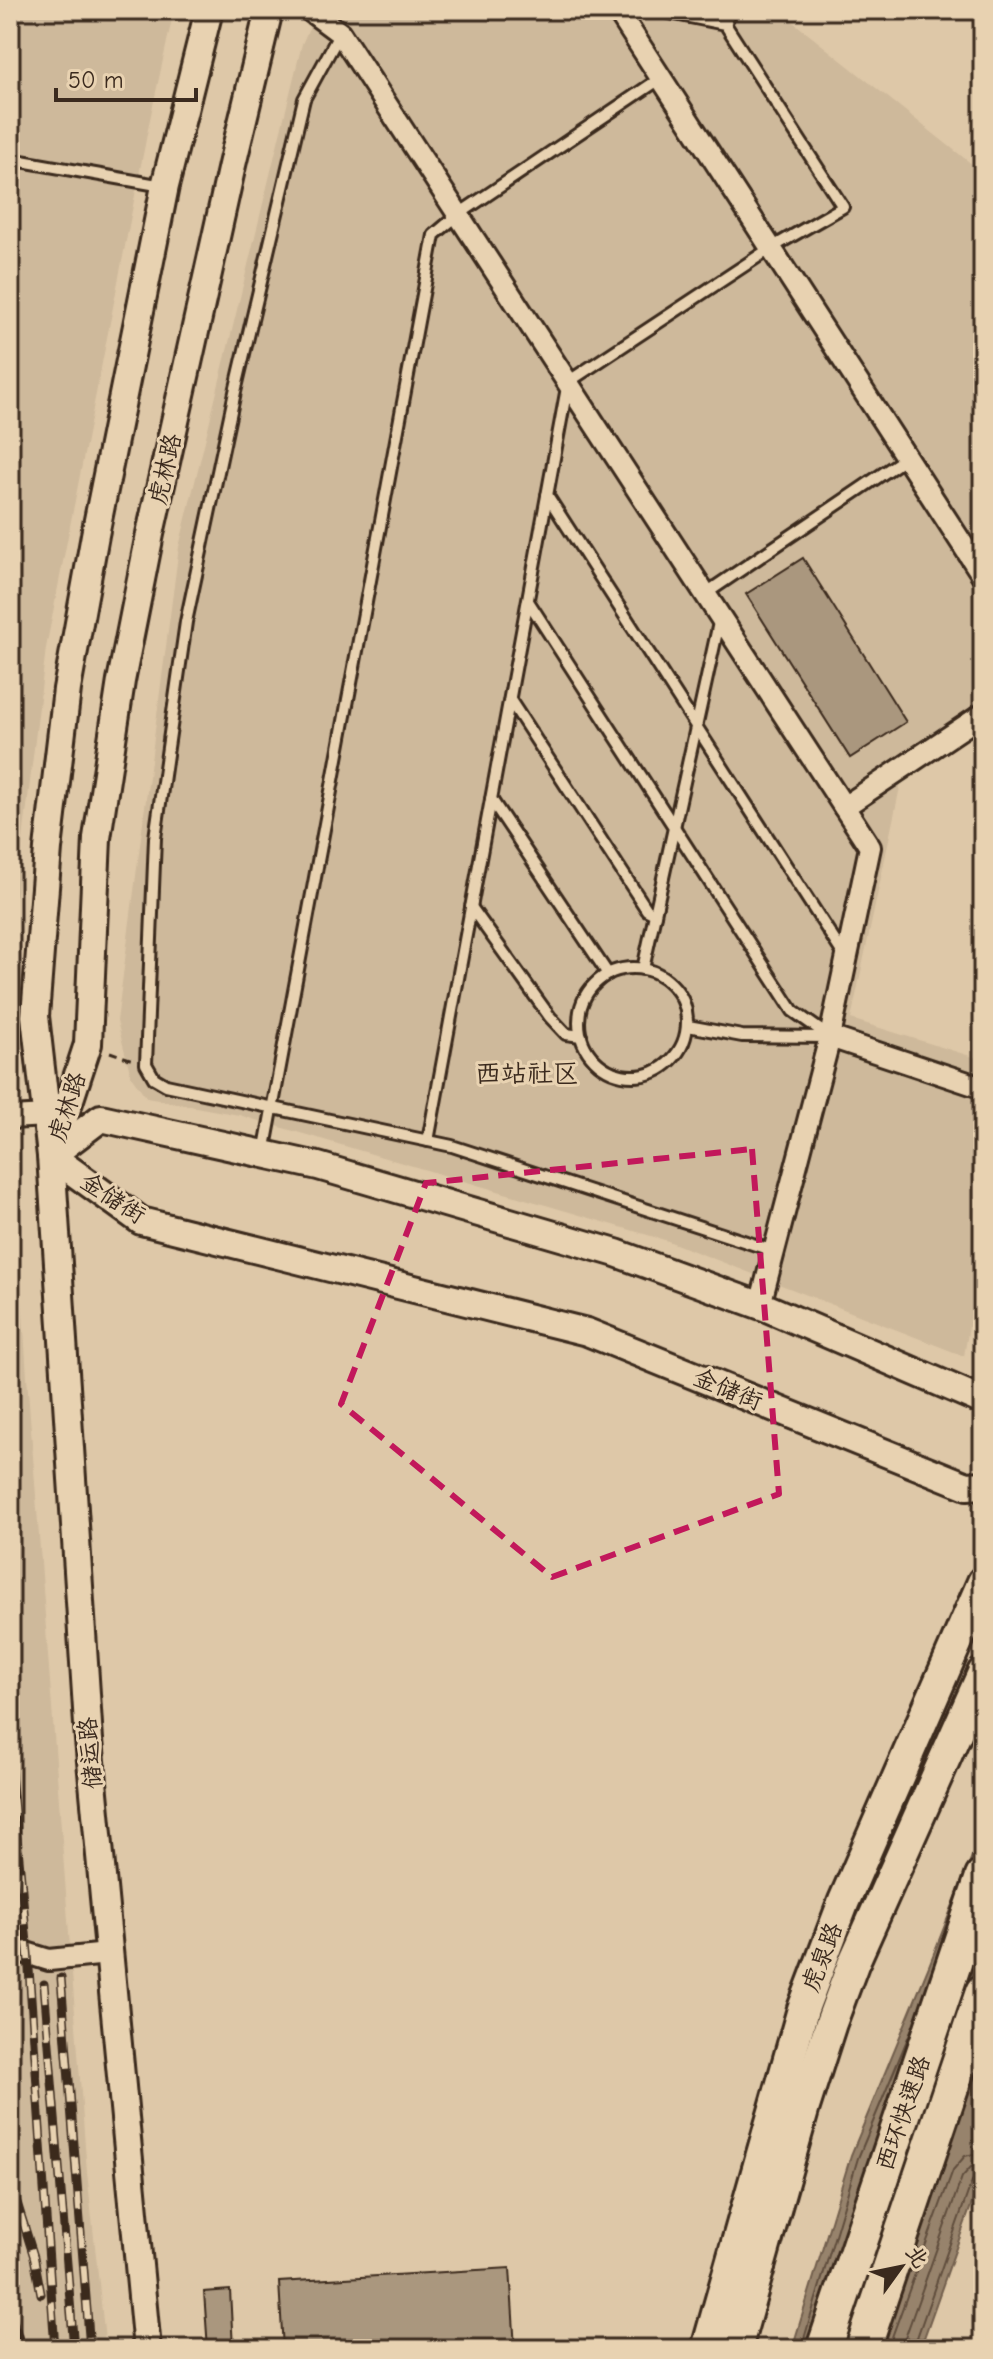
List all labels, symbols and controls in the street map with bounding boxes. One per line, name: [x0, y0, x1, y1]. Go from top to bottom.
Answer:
scale bar: [56, 52, 196, 102]
text: 50 m: [68, 66, 124, 94]
street label: 虎林路: [143, 431, 187, 507]
district label: 西站社区: [475, 1059, 579, 1089]
street label: 虎林路: [43, 1068, 91, 1146]
street label: 金储街: [75, 1167, 151, 1229]
street label: 金储街: [689, 1363, 767, 1415]
street label: 储运路: [73, 1716, 107, 1790]
street label: 虎泉路: [796, 1918, 848, 1996]
street label: 西环快速路: [870, 2052, 936, 2174]
north arrow: [861, 2227, 941, 2307]
text: 北: [900, 2240, 934, 2273]

